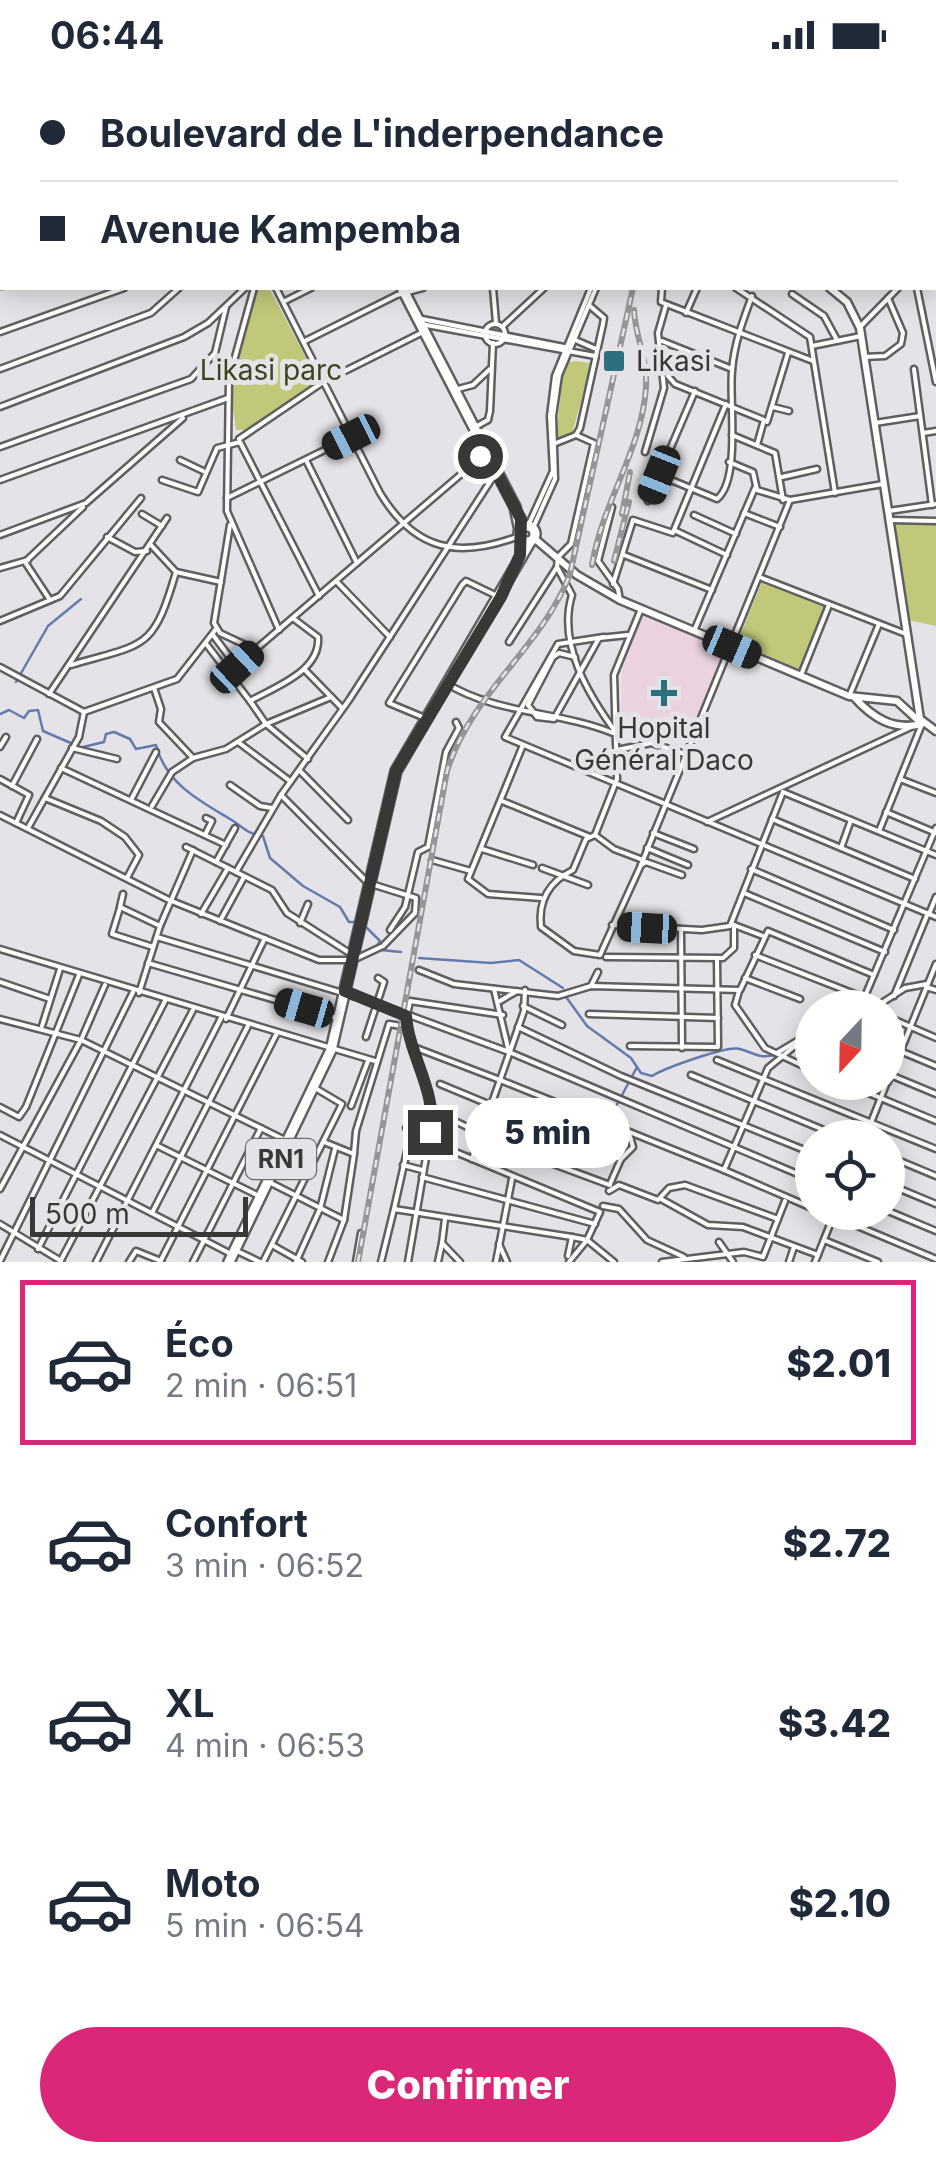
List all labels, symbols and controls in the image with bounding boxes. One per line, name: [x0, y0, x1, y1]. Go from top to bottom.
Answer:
text: 06:44: [50, 12, 164, 58]
text: Boulevard de L'inderpendance: [100, 110, 664, 156]
text: Avenue Kampemba: [100, 206, 461, 252]
place label: Likasi: [636, 344, 711, 378]
marker: Likasi: [601, 348, 627, 374]
park label: Likasi parc: [200, 353, 342, 387]
car: [317, 410, 385, 464]
route start: [458, 434, 503, 479]
car: [634, 442, 684, 508]
car: [699, 621, 765, 673]
car: [205, 636, 269, 698]
marker: Hopital Général Daco: [651, 680, 677, 706]
place label: Hopital Général Daco: [574, 711, 754, 777]
car: [616, 911, 678, 945]
car: [271, 985, 337, 1031]
north arrow: [795, 990, 905, 1100]
map controls: [795, 990, 905, 1230]
callout: 5 min: [465, 1097, 630, 1167]
route end: [408, 1110, 453, 1155]
text: 5 min: [504, 1113, 591, 1152]
button: locate: [795, 1120, 905, 1230]
road number: RN1: [246, 1139, 316, 1179]
scale bar: [30, 1192, 248, 1236]
text: 500 m: [45, 1197, 130, 1231]
icon: car: [45, 1318, 135, 1408]
text: Éco: [165, 1320, 234, 1366]
text: $2.01: [786, 1340, 891, 1386]
text: 2 min · 06:51: [165, 1366, 357, 1405]
icon: car: [45, 1498, 135, 1588]
text: Confort: [165, 1500, 308, 1546]
text: $2.72: [783, 1520, 891, 1566]
text: 3 min · 06:52: [165, 1546, 364, 1585]
icon: car: [45, 1678, 135, 1768]
text: XL: [165, 1680, 215, 1726]
text: $3.42: [778, 1700, 891, 1746]
text: 4 min · 06:53: [165, 1726, 365, 1765]
icon: car: [45, 1858, 135, 1948]
text: Moto: [165, 1860, 261, 1906]
text: $2.10: [789, 1880, 891, 1926]
text: 5 min · 06:54: [165, 1906, 365, 1945]
button: Confirmer: [40, 2027, 896, 2142]

